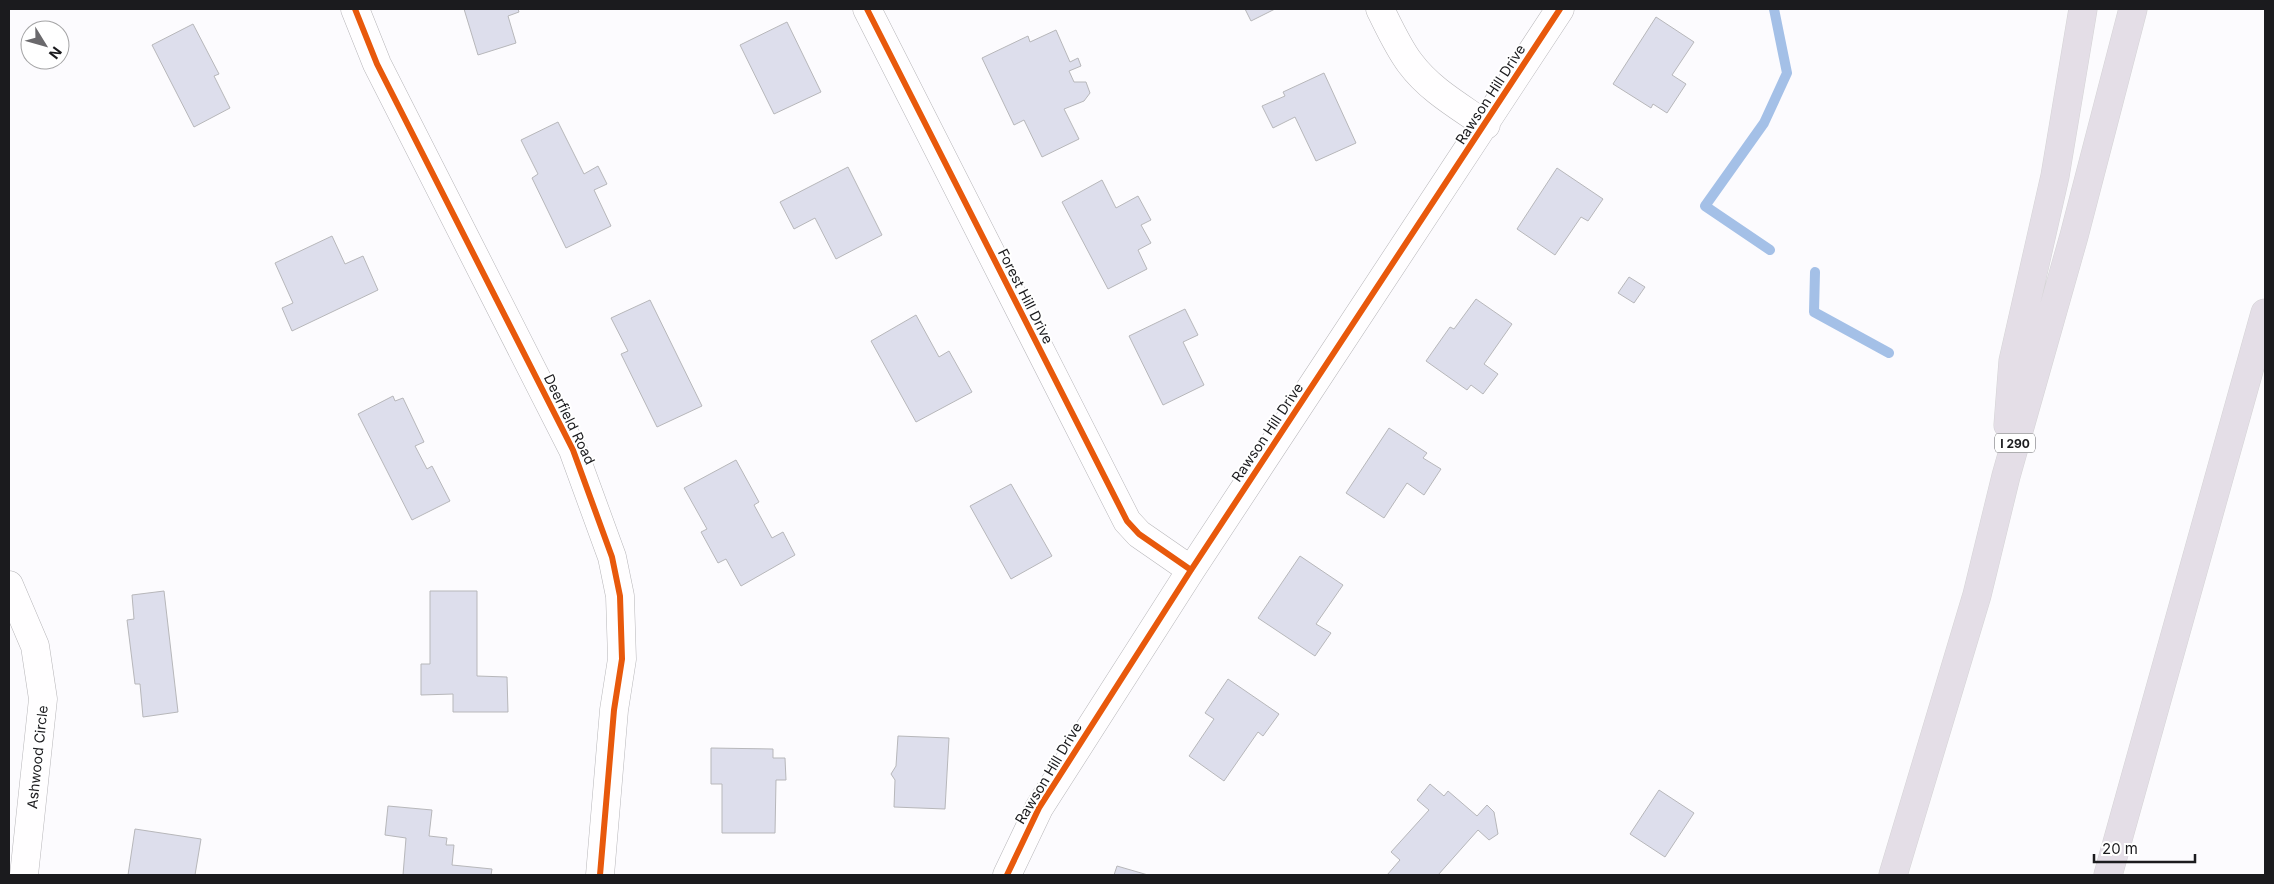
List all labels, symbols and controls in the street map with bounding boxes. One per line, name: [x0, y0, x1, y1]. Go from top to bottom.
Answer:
north arrow: [20, 20, 70, 70]
street label: Rawson Hill Drive: [1451, 41, 1529, 147]
text: N: [46, 44, 66, 63]
street label: Forest Hill Drive: [995, 246, 1057, 346]
street label: Deerfield Road: [541, 371, 599, 467]
street label: Rawson Hill Drive: [1228, 379, 1306, 485]
road number: I 290: [1995, 433, 2035, 452]
street label: Ashwood Circle: [23, 704, 51, 810]
street label: Rawson Hill Drive: [1011, 719, 1085, 827]
scale bar: [2094, 832, 2195, 864]
text: 20 m: [2102, 839, 2138, 858]

